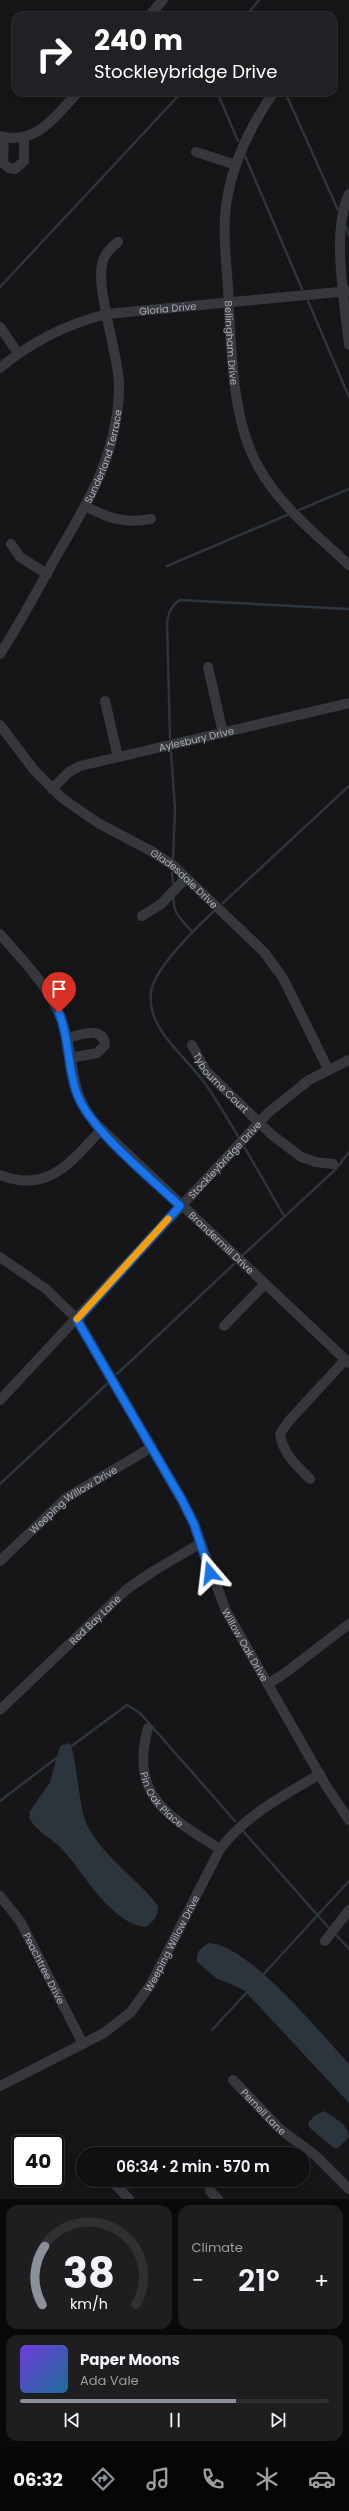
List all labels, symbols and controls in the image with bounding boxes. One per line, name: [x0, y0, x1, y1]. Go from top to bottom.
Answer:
text: 240 m: [94, 21, 183, 60]
icon: right: [28, 28, 80, 80]
text: Stockleybridge Drive: [94, 59, 277, 84]
street label: Gloria Drive: [139, 298, 197, 318]
street label: Bellingham Drive: [221, 300, 242, 386]
street label: Sunderland Terrace: [80, 408, 125, 506]
street label: Aylesbury Drive: [157, 723, 235, 755]
street label: Gladesdale Drive: [148, 845, 221, 912]
pin: [42, 972, 76, 1013]
icon: arrive: [48, 978, 70, 1000]
street label: Tybourne Court: [190, 1050, 253, 1116]
street label: Stockleybridge Drive: [184, 1117, 265, 1202]
street label: Brandermill Drive: [185, 1208, 258, 1277]
street label: Weeping Willow Drive: [26, 1462, 120, 1537]
position arrow: [189, 1552, 231, 1594]
street label: Red Bay Lane: [66, 1591, 124, 1648]
street label: Willow Oak Drive: [219, 1606, 272, 1684]
street label: Pin Oak Place: [137, 1770, 187, 1831]
street label: Weeping Willow Drive: [140, 1892, 203, 1995]
street label: Peachtree Drive: [20, 1930, 69, 2007]
street label: Pernell Lane: [237, 2085, 289, 2139]
speed limit sign: 40: [12, 2135, 64, 2187]
text: 06:34 · 2 min · 570 m: [116, 2156, 270, 2177]
text: Climate: [192, 2238, 243, 2257]
text: 38: [63, 2244, 115, 2303]
text: 21°: [238, 2259, 280, 2302]
text: −: [192, 2265, 204, 2296]
text: +: [314, 2265, 329, 2296]
text: km/h: [70, 2294, 108, 2314]
text: Paper Moons: [80, 2349, 180, 2370]
text: Ada Vale: [80, 2371, 139, 2390]
icon: previous: [61, 2409, 83, 2431]
icon: pause: [164, 2409, 186, 2431]
icon: next: [267, 2409, 289, 2431]
icon: directions: [89, 2465, 117, 2493]
icon: music: [144, 2465, 172, 2493]
icon: phone: [199, 2465, 227, 2493]
icon: climate: [253, 2465, 281, 2493]
icon: car: [308, 2465, 336, 2493]
text: 06:32: [13, 2467, 63, 2492]

